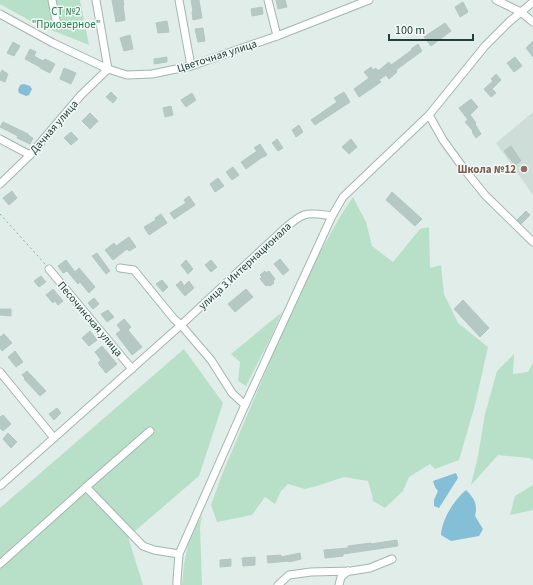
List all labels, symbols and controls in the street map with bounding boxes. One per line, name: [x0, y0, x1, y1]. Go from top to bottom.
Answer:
park label: СТ №2 "Приозерное": [32, 4, 100, 32]
scale bar: [389, 16, 473, 42]
text: 100 m: [395, 22, 425, 39]
street label: Цветочная улица: [175, 36, 259, 76]
street label: Дачная улица: [26, 97, 82, 157]
place label: Школа №12: [458, 162, 516, 177]
marker: Школа №12: [519, 164, 529, 174]
street label: улица 3 Интернационала: [195, 219, 295, 313]
street label: Песочинская улица: [54, 278, 126, 360]

